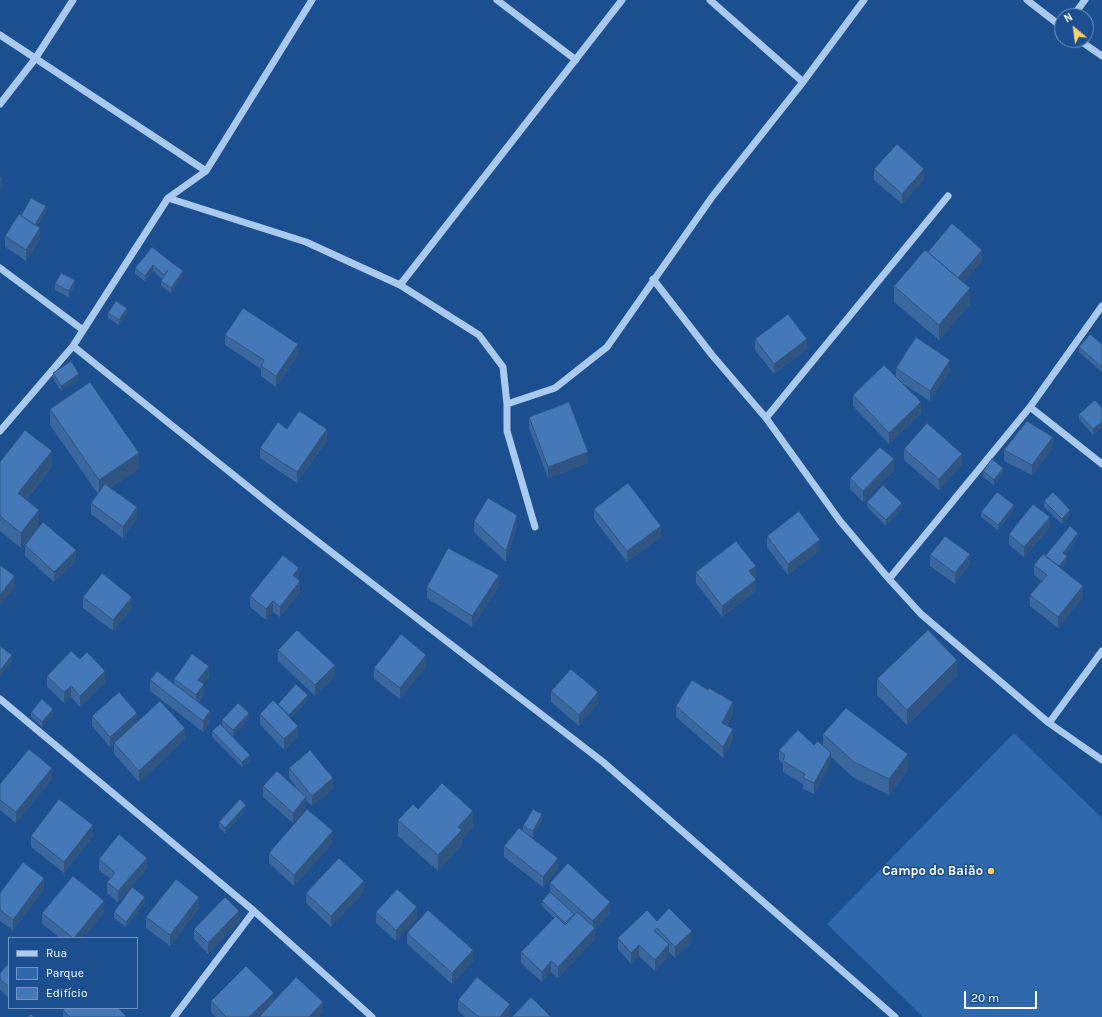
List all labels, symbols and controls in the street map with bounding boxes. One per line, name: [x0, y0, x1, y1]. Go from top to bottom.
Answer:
north arrow: [1054, 8, 1094, 48]
text: N: [1062, 10, 1075, 26]
place label: Campo do Baião: [882, 863, 983, 879]
marker: Campo do Baião: [986, 866, 996, 876]
legend: [8, 937, 138, 1009]
text: Rua: [46, 946, 67, 960]
text: Parque: [46, 966, 84, 980]
scale bar: [966, 983, 1039, 1009]
text: Edifício: [46, 986, 87, 1000]
text: 20 m: [971, 991, 999, 1005]

